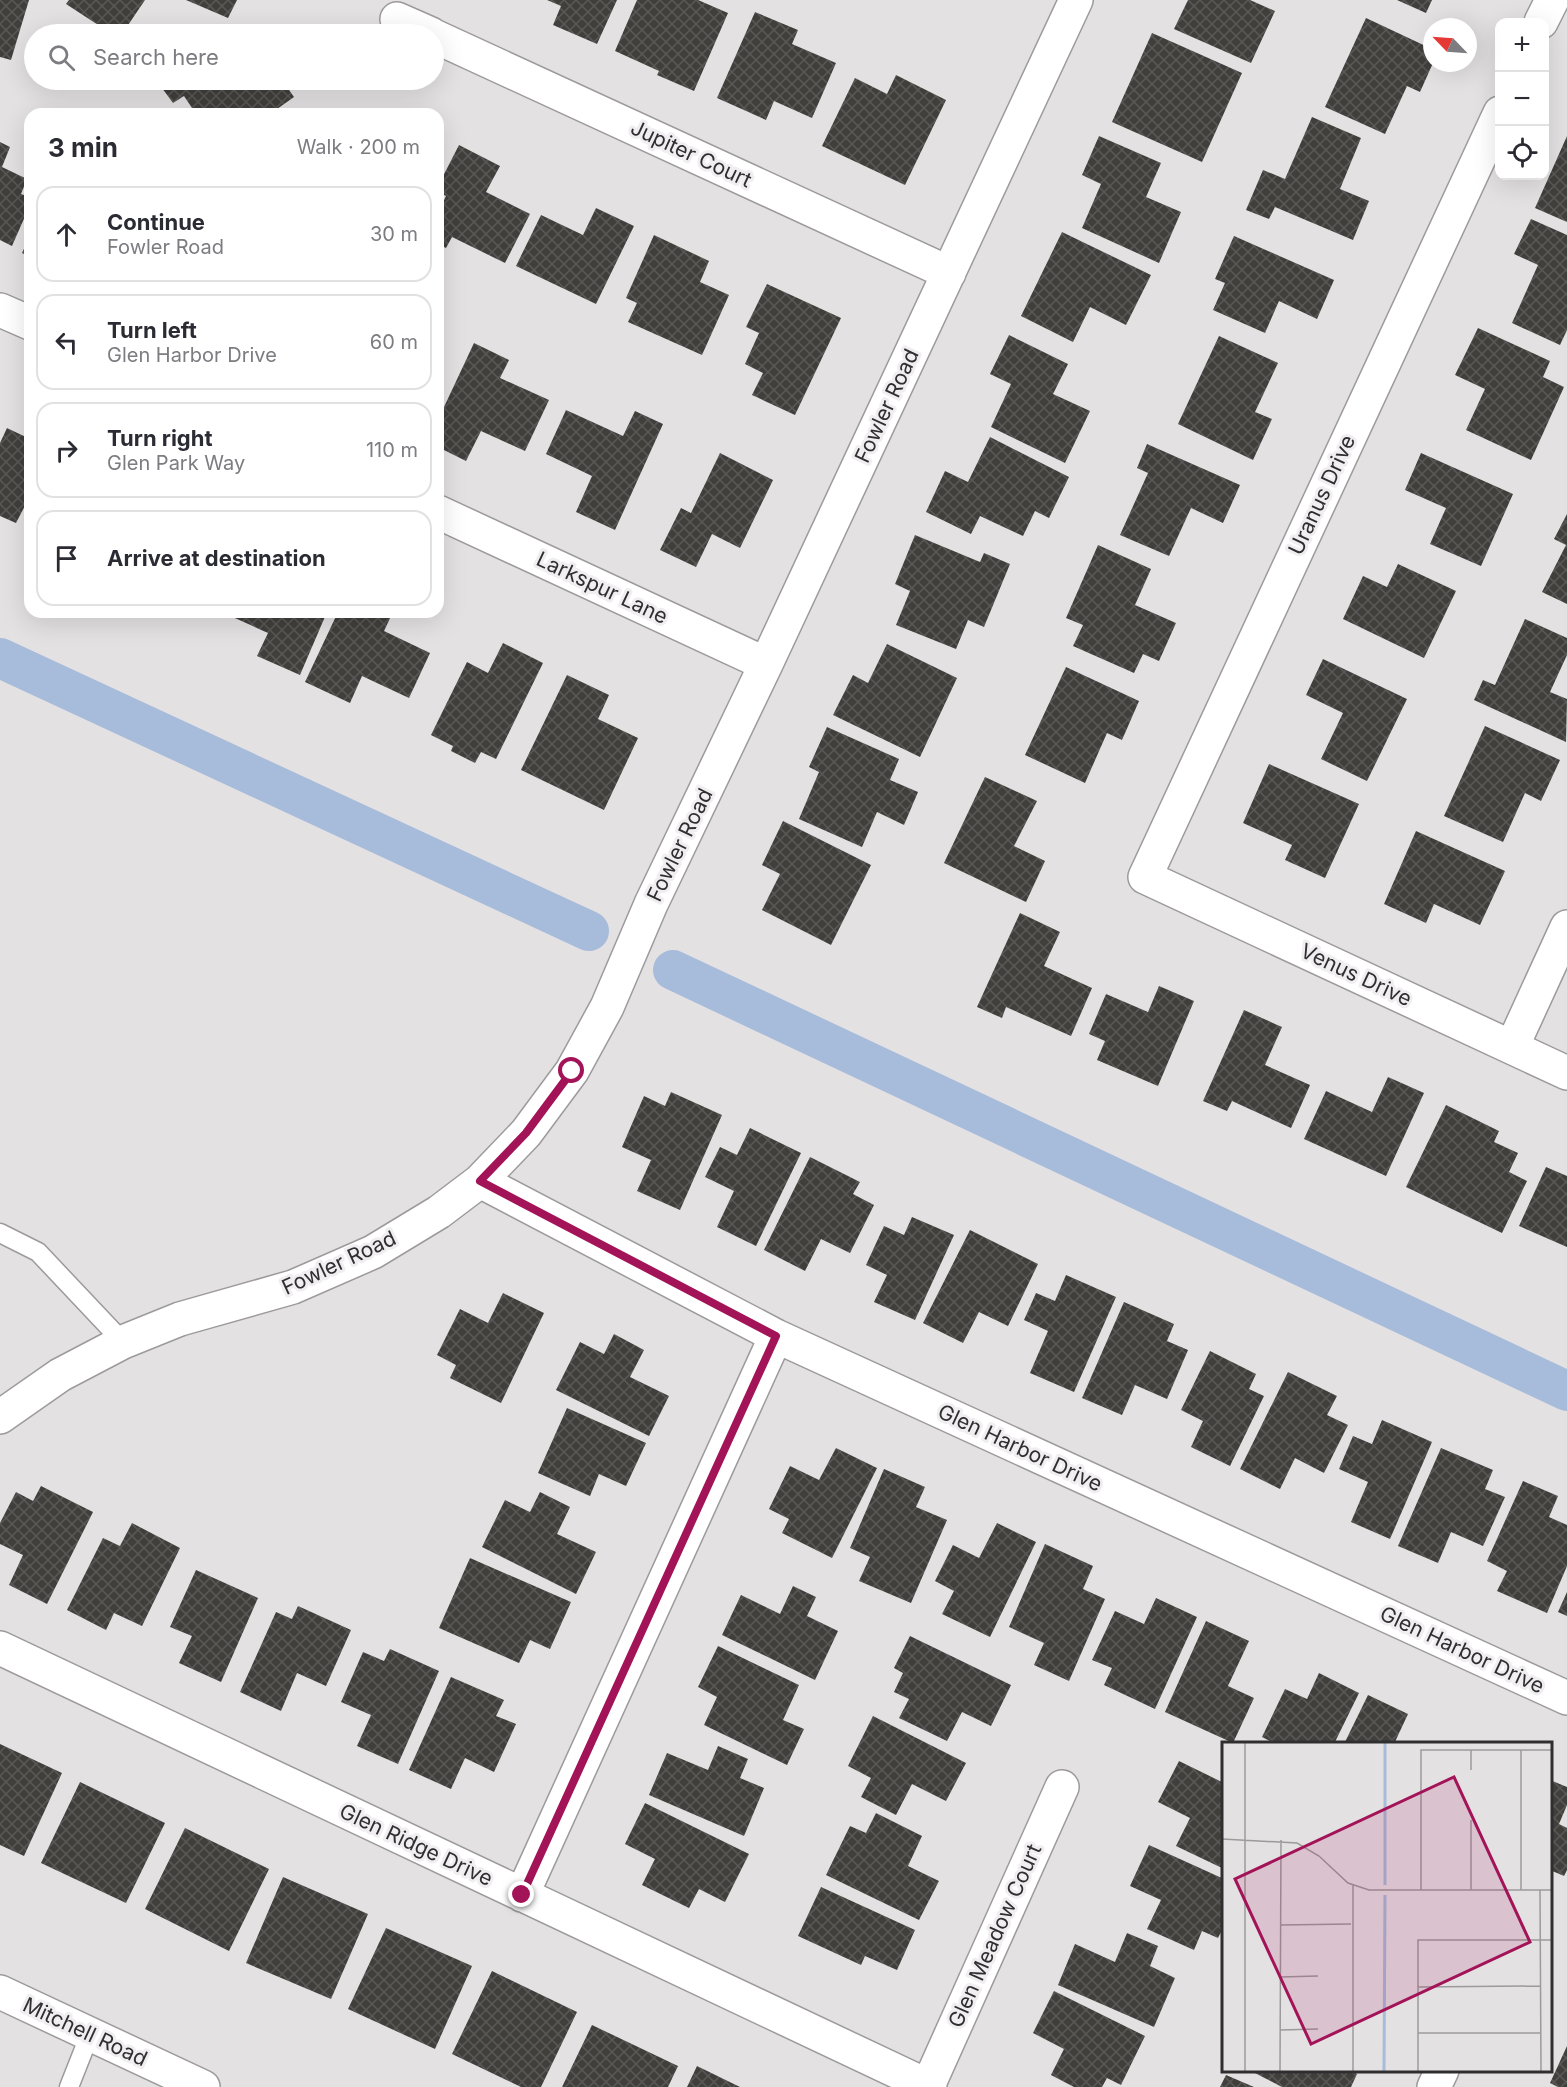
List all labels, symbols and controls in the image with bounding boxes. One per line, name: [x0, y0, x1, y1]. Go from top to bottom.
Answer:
north arrow: [1423, 18, 1477, 72]
map controls: [1495, 18, 1549, 180]
button: +: [1495, 18, 1549, 72]
search box: [24, 24, 444, 90]
icon: search: [45, 41, 78, 74]
text: Search here: [93, 44, 219, 70]
button: −: [1495, 72, 1549, 126]
street label: Jupiter Court: [627, 115, 756, 193]
button: locate: [1495, 126, 1549, 180]
text: 3 min: [48, 132, 118, 163]
text: Walk · 200 m: [297, 135, 420, 159]
text: Continue: [107, 209, 205, 235]
icon: ahead: [50, 218, 83, 251]
text: 30 m: [370, 222, 418, 246]
text: Fowler Road: [107, 235, 224, 259]
text: Turn left: [107, 317, 197, 343]
icon: left: [50, 326, 83, 359]
text: 60 m: [370, 330, 418, 354]
text: Glen Harbor Drive: [107, 343, 277, 367]
street label: Fowler Road: [849, 345, 924, 467]
text: Turn right: [107, 425, 213, 451]
street label: Uranus Drive: [1283, 431, 1360, 559]
icon: right: [50, 434, 83, 467]
text: 110 m: [366, 438, 418, 462]
text: Glen Park Way: [107, 451, 245, 475]
icon: arrive: [50, 542, 83, 575]
text: Arrive at destination: [107, 545, 326, 571]
street label: Larkspur Lane: [533, 546, 672, 629]
street label: Fowler Road: [641, 784, 718, 905]
street label: Venus Drive: [1297, 938, 1416, 1011]
route start: [558, 1057, 584, 1083]
street label: Fowler Road: [278, 1225, 400, 1300]
street label: Glen Harbor Drive: [934, 1399, 1106, 1497]
street label: Glen Harbor Drive: [1376, 1601, 1548, 1699]
inset map: [1222, 1742, 1552, 2072]
street label: Glen Ridge Drive: [336, 1798, 497, 1891]
street label: Glen Meadow Court: [943, 1840, 1046, 2031]
route end: [508, 1881, 534, 1907]
street label: Mitchell Road: [19, 1992, 151, 2071]

